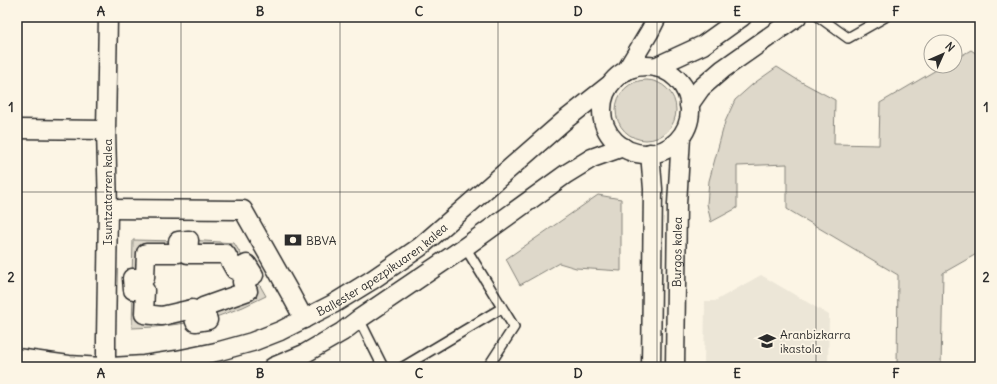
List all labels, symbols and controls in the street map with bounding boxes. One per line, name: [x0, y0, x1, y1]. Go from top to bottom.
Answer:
text: A: [97, 3, 106, 20]
text: B: [256, 3, 265, 20]
text: C: [415, 3, 424, 20]
text: D: [573, 3, 583, 20]
text: E: [733, 3, 741, 20]
text: F: [892, 3, 900, 20]
north arrow: [923, 34, 963, 74]
text: N: [942, 39, 958, 55]
text: 1: [8, 99, 14, 116]
text: 1: [983, 99, 989, 116]
street label: Isuntzatarren kalea: [100, 139, 115, 245]
street label: Burgos kalea: [668, 217, 684, 287]
street label: Ballester apezpikuaren kalea: [314, 219, 450, 319]
bank icon: BBVA: [283, 230, 303, 250]
place label: BBVA: [306, 233, 337, 248]
text: 2: [7, 269, 15, 286]
text: 2: [982, 269, 990, 286]
place label: Aranbizkarra ikastola: [780, 327, 851, 356]
school or university icon: Aranbizkarra ikastola: [757, 331, 777, 351]
text: A: [97, 365, 106, 382]
text: B: [256, 365, 265, 382]
text: C: [415, 365, 424, 382]
text: D: [573, 365, 583, 382]
text: E: [733, 365, 741, 382]
text: F: [892, 365, 900, 382]

